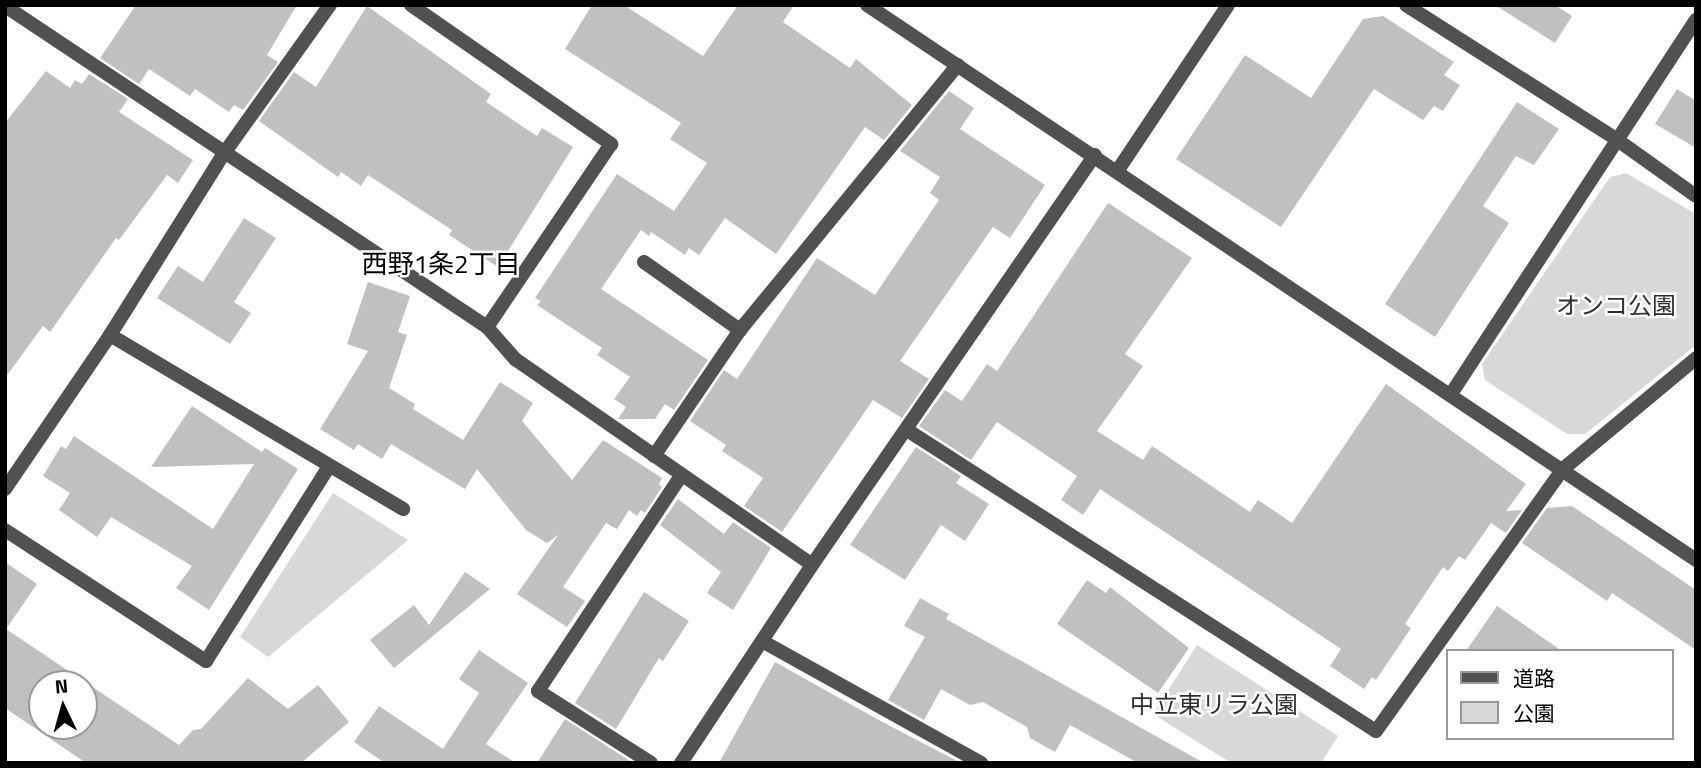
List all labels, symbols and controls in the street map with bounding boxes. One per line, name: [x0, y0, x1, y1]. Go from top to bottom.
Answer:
district label: 西野1条2丁目: [361, 248, 521, 280]
park label: オンコ公園: [1556, 292, 1676, 320]
legend: [1446, 649, 1673, 740]
text: 道路: [1513, 662, 1555, 694]
north arrow: [28, 670, 98, 740]
text: N: [53, 671, 69, 701]
park label: 中立東リラ公園: [1130, 691, 1298, 719]
text: 公園: [1513, 697, 1555, 729]

